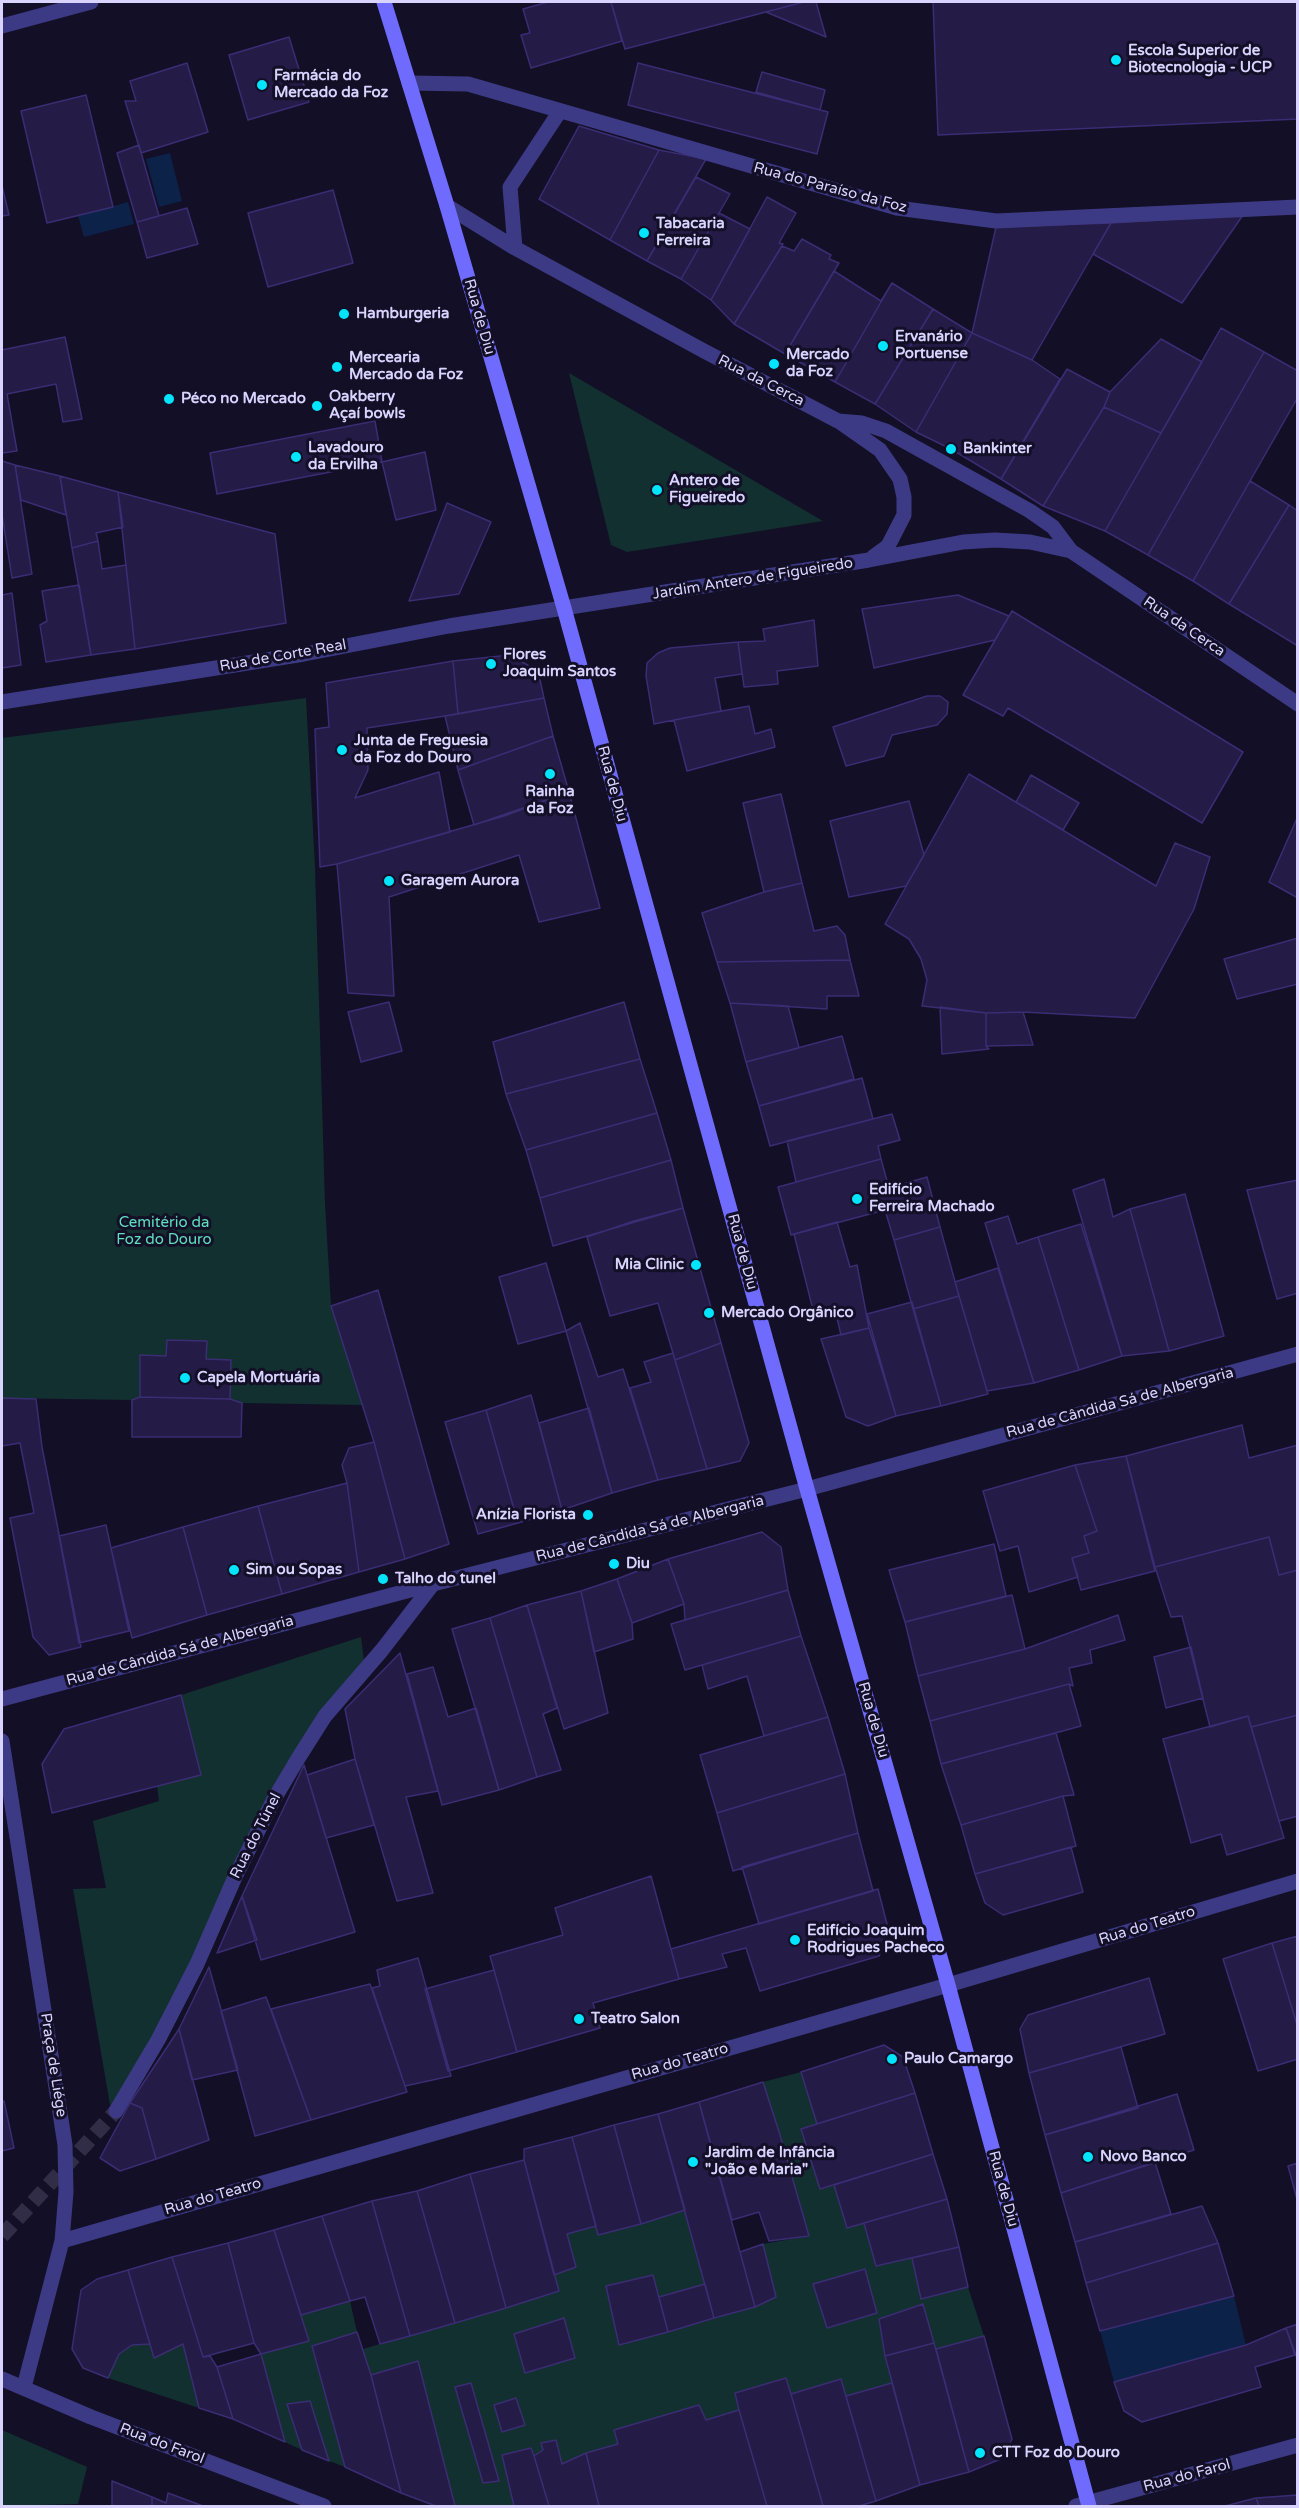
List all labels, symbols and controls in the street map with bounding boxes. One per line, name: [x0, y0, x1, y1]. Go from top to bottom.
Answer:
place label: Escola Superior de Biotecnologia - UCP: [1128, 42, 1272, 77]
marker: Escola Superior de Biotecnologia - UCP: [1109, 53, 1123, 67]
place label: Farmácia do Mercado da Foz: [274, 67, 388, 102]
marker: Farmácia do Mercado da Foz: [255, 78, 269, 92]
street label: Rua do Paraíso da Foz: [751, 159, 909, 217]
place label: Tabacaria Ferreira: [656, 215, 725, 250]
marker: Tabacaria Ferreira: [637, 226, 651, 240]
street label: Rua de Diu: [460, 277, 498, 357]
place label: Hamburgeria: [356, 305, 450, 323]
marker: Hamburgeria: [337, 307, 351, 321]
place label: Ervanário Portuense: [895, 328, 968, 363]
marker: Ervanário Portuense: [876, 339, 890, 353]
place label: Mercado da Foz: [786, 346, 849, 381]
place label: Mercearia Mercado da Foz: [349, 349, 463, 384]
street label: Rua da Cerca: [715, 352, 807, 410]
marker: Mercado da Foz: [767, 357, 781, 371]
marker: Mercearia Mercado da Foz: [330, 360, 344, 374]
place label: Oakberry Açaí bowls: [329, 388, 405, 423]
place label: Péco no Mercado: [181, 390, 306, 408]
marker: Péco no Mercado: [162, 392, 176, 406]
marker: Oakberry Açaí bowls: [310, 399, 324, 413]
place label: Lavadouro da Ervilha: [308, 439, 384, 474]
place label: Bankinter: [963, 440, 1032, 458]
marker: Bankinter: [944, 442, 958, 456]
marker: Lavadouro da Ervilha: [289, 450, 303, 464]
place label: Antero de Figueiredo: [669, 472, 745, 507]
marker: Antero de Figueiredo: [650, 483, 664, 497]
street label: Jardim Antero de Figueiredo: [652, 554, 854, 604]
street label: Rua da Cerca: [1140, 593, 1228, 661]
street label: Rua de Corte Real: [218, 636, 348, 676]
place label: Flores Joaquim Santos: [503, 646, 616, 681]
marker: Flores Joaquim Santos: [484, 657, 498, 671]
place label: Junta de Freguesia da Foz do Douro: [354, 732, 488, 767]
marker: Junta de Freguesia da Foz do Douro: [335, 743, 349, 757]
street label: Rua de Diu: [593, 744, 631, 824]
marker: Rainha da Foz: [543, 767, 557, 781]
place label: Rainha da Foz: [525, 783, 575, 818]
place label: Garagem Aurora: [401, 872, 520, 890]
marker: Garagem Aurora: [382, 874, 396, 888]
place label: Edifício Ferreira Machado: [869, 1181, 995, 1216]
marker: Edifício Ferreira Machado: [850, 1192, 864, 1206]
street label: Rua de Diu: [723, 1212, 761, 1292]
park label: Cemitério da Foz do Douro: [116, 1214, 212, 1249]
place label: Mia Clinic: [615, 1256, 684, 1274]
marker: Mia Clinic: [689, 1258, 703, 1272]
place label: Mercado Orgânico: [721, 1304, 854, 1322]
marker: Mercado Orgânico: [702, 1306, 716, 1320]
street label: Rua de Cândida Sá de Albergaria: [1004, 1364, 1236, 1442]
place label: Capela Mortuária: [197, 1369, 320, 1387]
marker: Capela Mortuária: [178, 1371, 192, 1385]
street label: Rua de Cândida Sá de Albergaria: [534, 1492, 766, 1566]
place label: Anízia Florista: [476, 1506, 576, 1524]
marker: Anízia Florista: [581, 1508, 595, 1522]
place label: Diu: [626, 1555, 650, 1573]
marker: Diu: [607, 1557, 621, 1571]
place label: Sim ou Sopas: [246, 1561, 342, 1579]
marker: Sim ou Sopas: [227, 1563, 241, 1577]
place label: Talho do tunel: [395, 1570, 496, 1588]
marker: Talho do tunel: [376, 1572, 390, 1586]
street label: Rua de Cândida Sá de Albergaria: [64, 1612, 296, 1690]
street label: Rua de Diu: [854, 1680, 892, 1760]
street label: Rua do Túnel: [227, 1790, 285, 1882]
street label: Rua do Teatro: [1097, 1903, 1197, 1949]
place label: Edifício Joaquim Rodrigues Pacheco: [807, 1922, 945, 1957]
marker: Edifício Joaquim Rodrigues Pacheco: [788, 1933, 802, 1947]
place label: Teatro Salon: [591, 2010, 680, 2028]
street label: Praça de Liége: [36, 2012, 70, 2118]
marker: Teatro Salon: [572, 2012, 586, 2026]
street label: Rua do Teatro: [629, 2040, 731, 2084]
place label: Paulo Camargo: [904, 2050, 1013, 2068]
marker: Paulo Camargo: [885, 2052, 899, 2066]
place label: Jardim de Infância "João e Maria": [705, 2144, 835, 2179]
place label: Novo Banco: [1100, 2148, 1187, 2166]
street label: Rua de Diu: [984, 2149, 1022, 2229]
marker: Novo Banco: [1081, 2150, 1095, 2164]
marker: Jardim de Infância "João e Maria": [686, 2155, 700, 2169]
street label: Rua do Teatro: [162, 2175, 264, 2219]
street label: Rua do Farol: [117, 2420, 207, 2468]
place label: CTT Foz do Douro: [992, 2444, 1120, 2462]
marker: CTT Foz do Douro: [973, 2446, 987, 2460]
street label: Rua do Farol: [1141, 2456, 1233, 2496]

